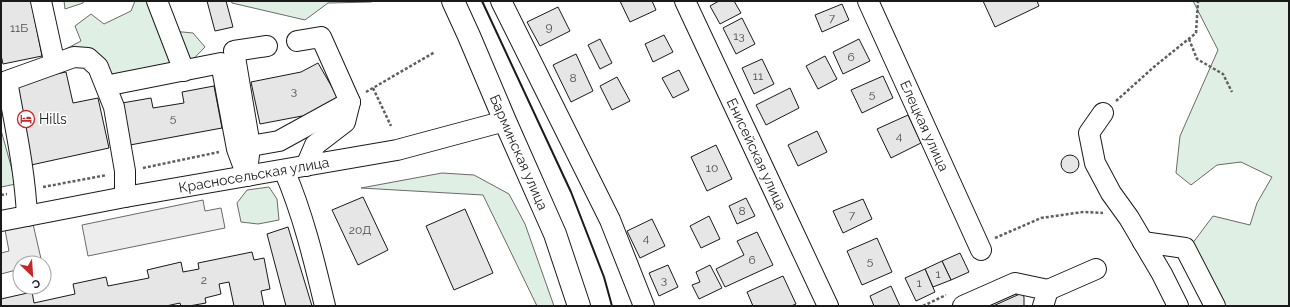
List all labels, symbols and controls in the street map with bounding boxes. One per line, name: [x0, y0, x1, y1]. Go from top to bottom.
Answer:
house number: 7: [829, 11, 836, 25]
house number: 9: [545, 20, 553, 34]
house number: 11Б: [10, 21, 28, 35]
house number: 13: [733, 29, 745, 43]
house number: 6: [847, 50, 855, 64]
house number: 11: [753, 69, 763, 83]
house number: 8: [569, 71, 577, 85]
street label: Елецкая улица: [897, 78, 952, 174]
house number: 3: [291, 84, 297, 98]
house number: 5: [869, 87, 876, 101]
street label: Барминская улица: [487, 92, 551, 212]
street label: Енисейская улица: [724, 95, 790, 213]
hotel icon: Hills: [16, 109, 36, 129]
place label: Hills: [39, 111, 67, 127]
house number: 5: [170, 111, 177, 125]
house number: 4: [896, 129, 903, 143]
street label: Красносельская улица: [177, 154, 330, 196]
house number: 10: [706, 161, 718, 175]
house number: 8: [738, 204, 746, 218]
house number: 7: [849, 208, 856, 222]
house number: 20Д: [349, 223, 371, 237]
house number: 4: [643, 231, 650, 245]
house number: 6: [748, 253, 756, 267]
house number: 5: [867, 254, 874, 268]
north arrow: [12, 255, 52, 295]
house number: 1: [935, 267, 941, 281]
house number: 2: [201, 273, 207, 287]
house number: 3: [661, 273, 667, 287]
text: С: [29, 276, 42, 291]
house number: 1: [916, 276, 922, 290]

